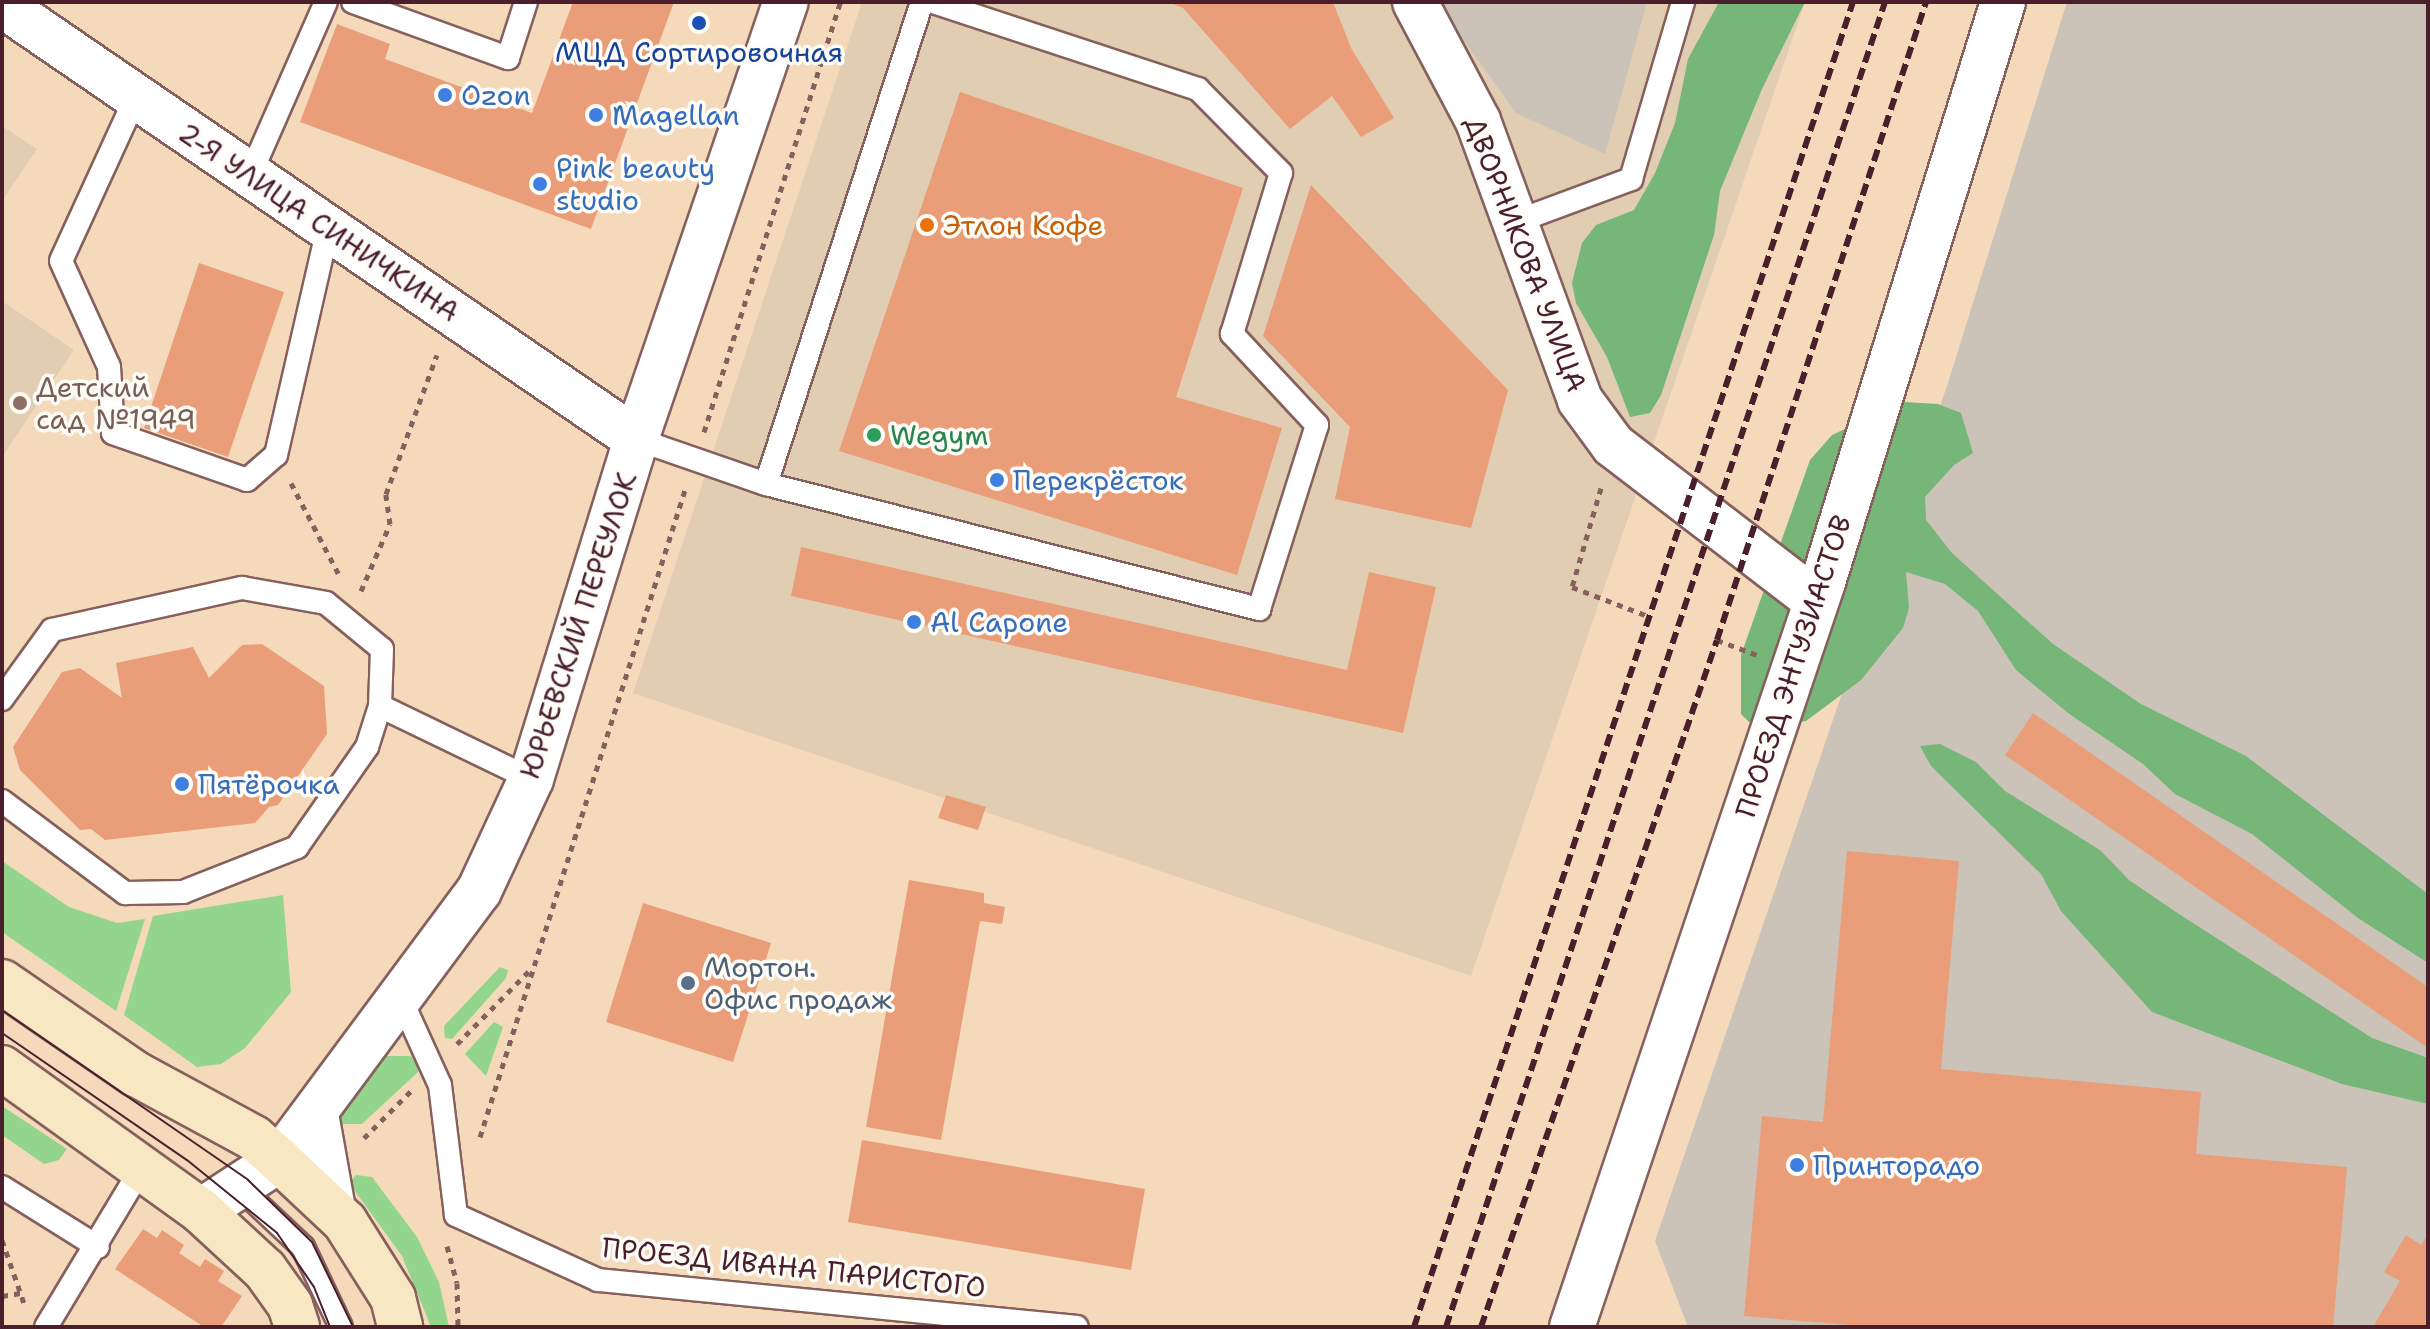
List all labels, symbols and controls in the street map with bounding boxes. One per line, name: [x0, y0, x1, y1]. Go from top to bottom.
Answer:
marker: МЦД Сортировочная: [690, 14, 708, 32]
place label: МЦД Сортировочная: [555, 35, 843, 69]
place label: Ozon: [461, 78, 531, 112]
marker: Ozon: [436, 86, 454, 104]
place label: Magellan: [612, 98, 740, 132]
marker: Magellan: [587, 106, 605, 124]
street label: ДВОРНИКОВА УЛИЦА: [1458, 112, 1594, 396]
street label: 2-Я УЛИЦА СИНИЧКИНА: [172, 115, 466, 329]
place label: Pink beauty studio: [556, 151, 715, 217]
marker: Pink beauty studio: [531, 175, 549, 193]
place label: Этлон Кофе: [943, 208, 1103, 242]
marker: Этлон Кофе: [918, 216, 936, 234]
place label: Детский сад №1949: [36, 370, 196, 436]
marker: Детский сад №1949: [11, 394, 29, 412]
place label: Wegym: [890, 418, 988, 452]
marker: Wegym: [865, 426, 883, 444]
place label: Перекрёсток: [1013, 463, 1184, 497]
street label: ЮРЬЕВСКИЙ ПЕРЕУЛОК: [513, 468, 643, 782]
marker: Перекрёсток: [988, 471, 1006, 489]
street label: ПРОЕЗД ЭНТУЗИАСТОВ: [1728, 510, 1858, 822]
place label: Al Capone: [930, 605, 1068, 639]
marker: Al Capone: [905, 613, 923, 631]
place label: Пятёрочка: [198, 767, 340, 801]
marker: Пятёрочка: [173, 775, 191, 793]
place label: Мортон. Офис продаж: [704, 950, 892, 1016]
marker: Мортон. Офис продаж: [679, 974, 697, 992]
place label: Принторадо: [1813, 1148, 1980, 1182]
marker: Принторадо: [1788, 1156, 1806, 1174]
street label: ПРОЕЗД ИВАНА ПАРИСТОГО: [601, 1230, 987, 1304]

